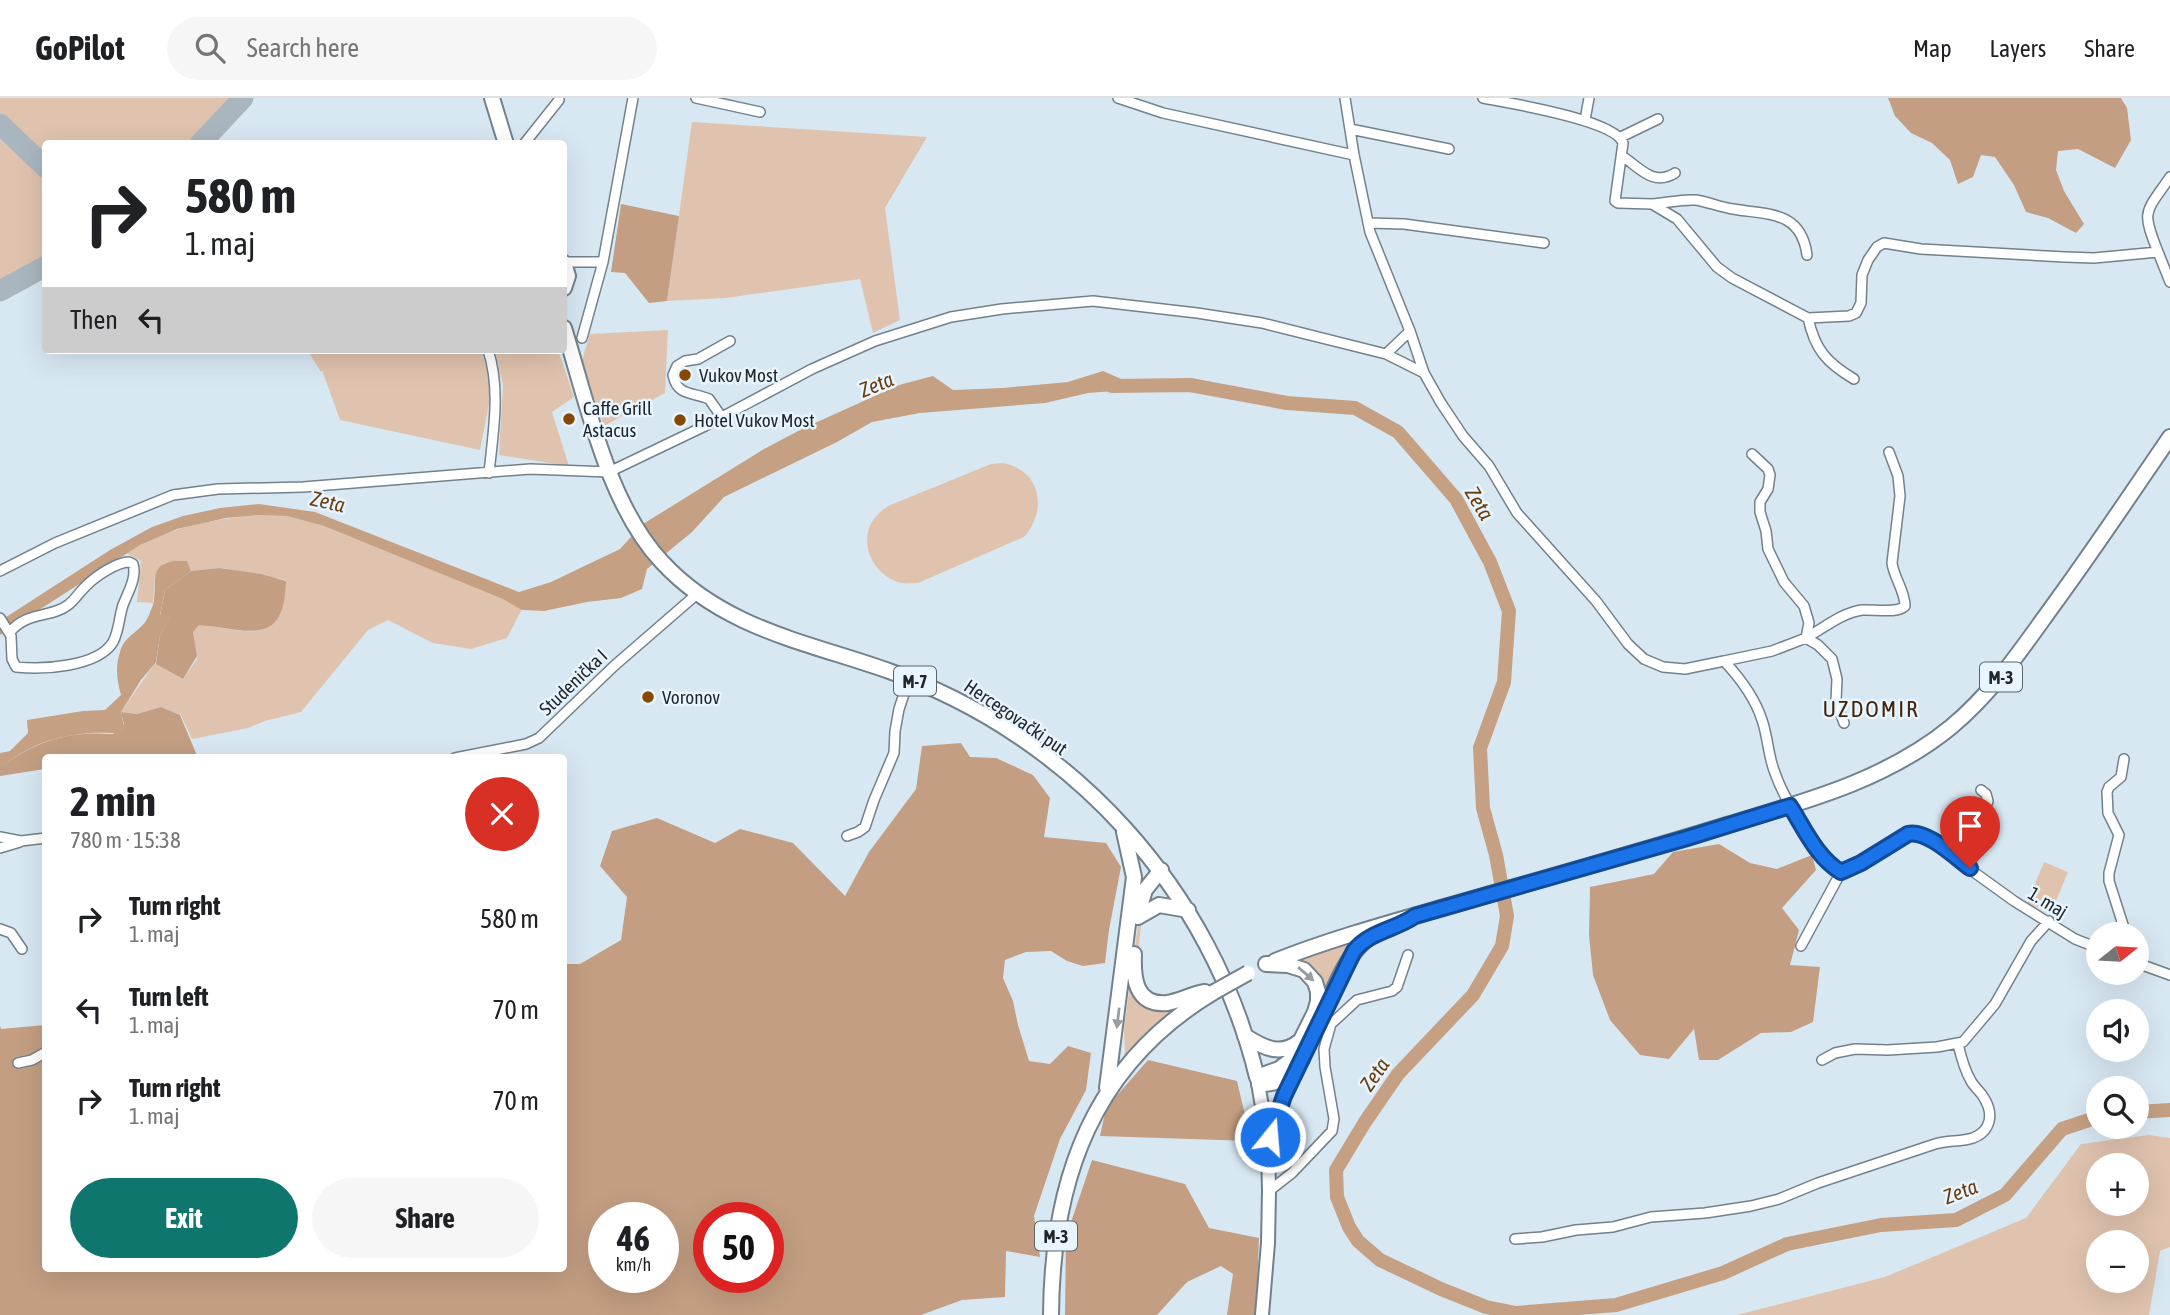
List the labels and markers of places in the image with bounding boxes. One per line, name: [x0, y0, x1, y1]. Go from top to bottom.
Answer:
place label: Vukov Most: [699, 364, 778, 386]
marker: Vukov Most: [677, 367, 693, 383]
place label: Caffe Grill Astacus: [583, 397, 652, 441]
place label: Hotel Vukov Most: [694, 409, 815, 431]
marker: Caffe Grill Astacus: [561, 411, 577, 427]
marker: Hotel Vukov Most: [672, 412, 688, 428]
place label: Voronov: [662, 686, 720, 708]
marker: Voronov: [640, 689, 656, 705]
pin: [1940, 796, 2000, 868]

